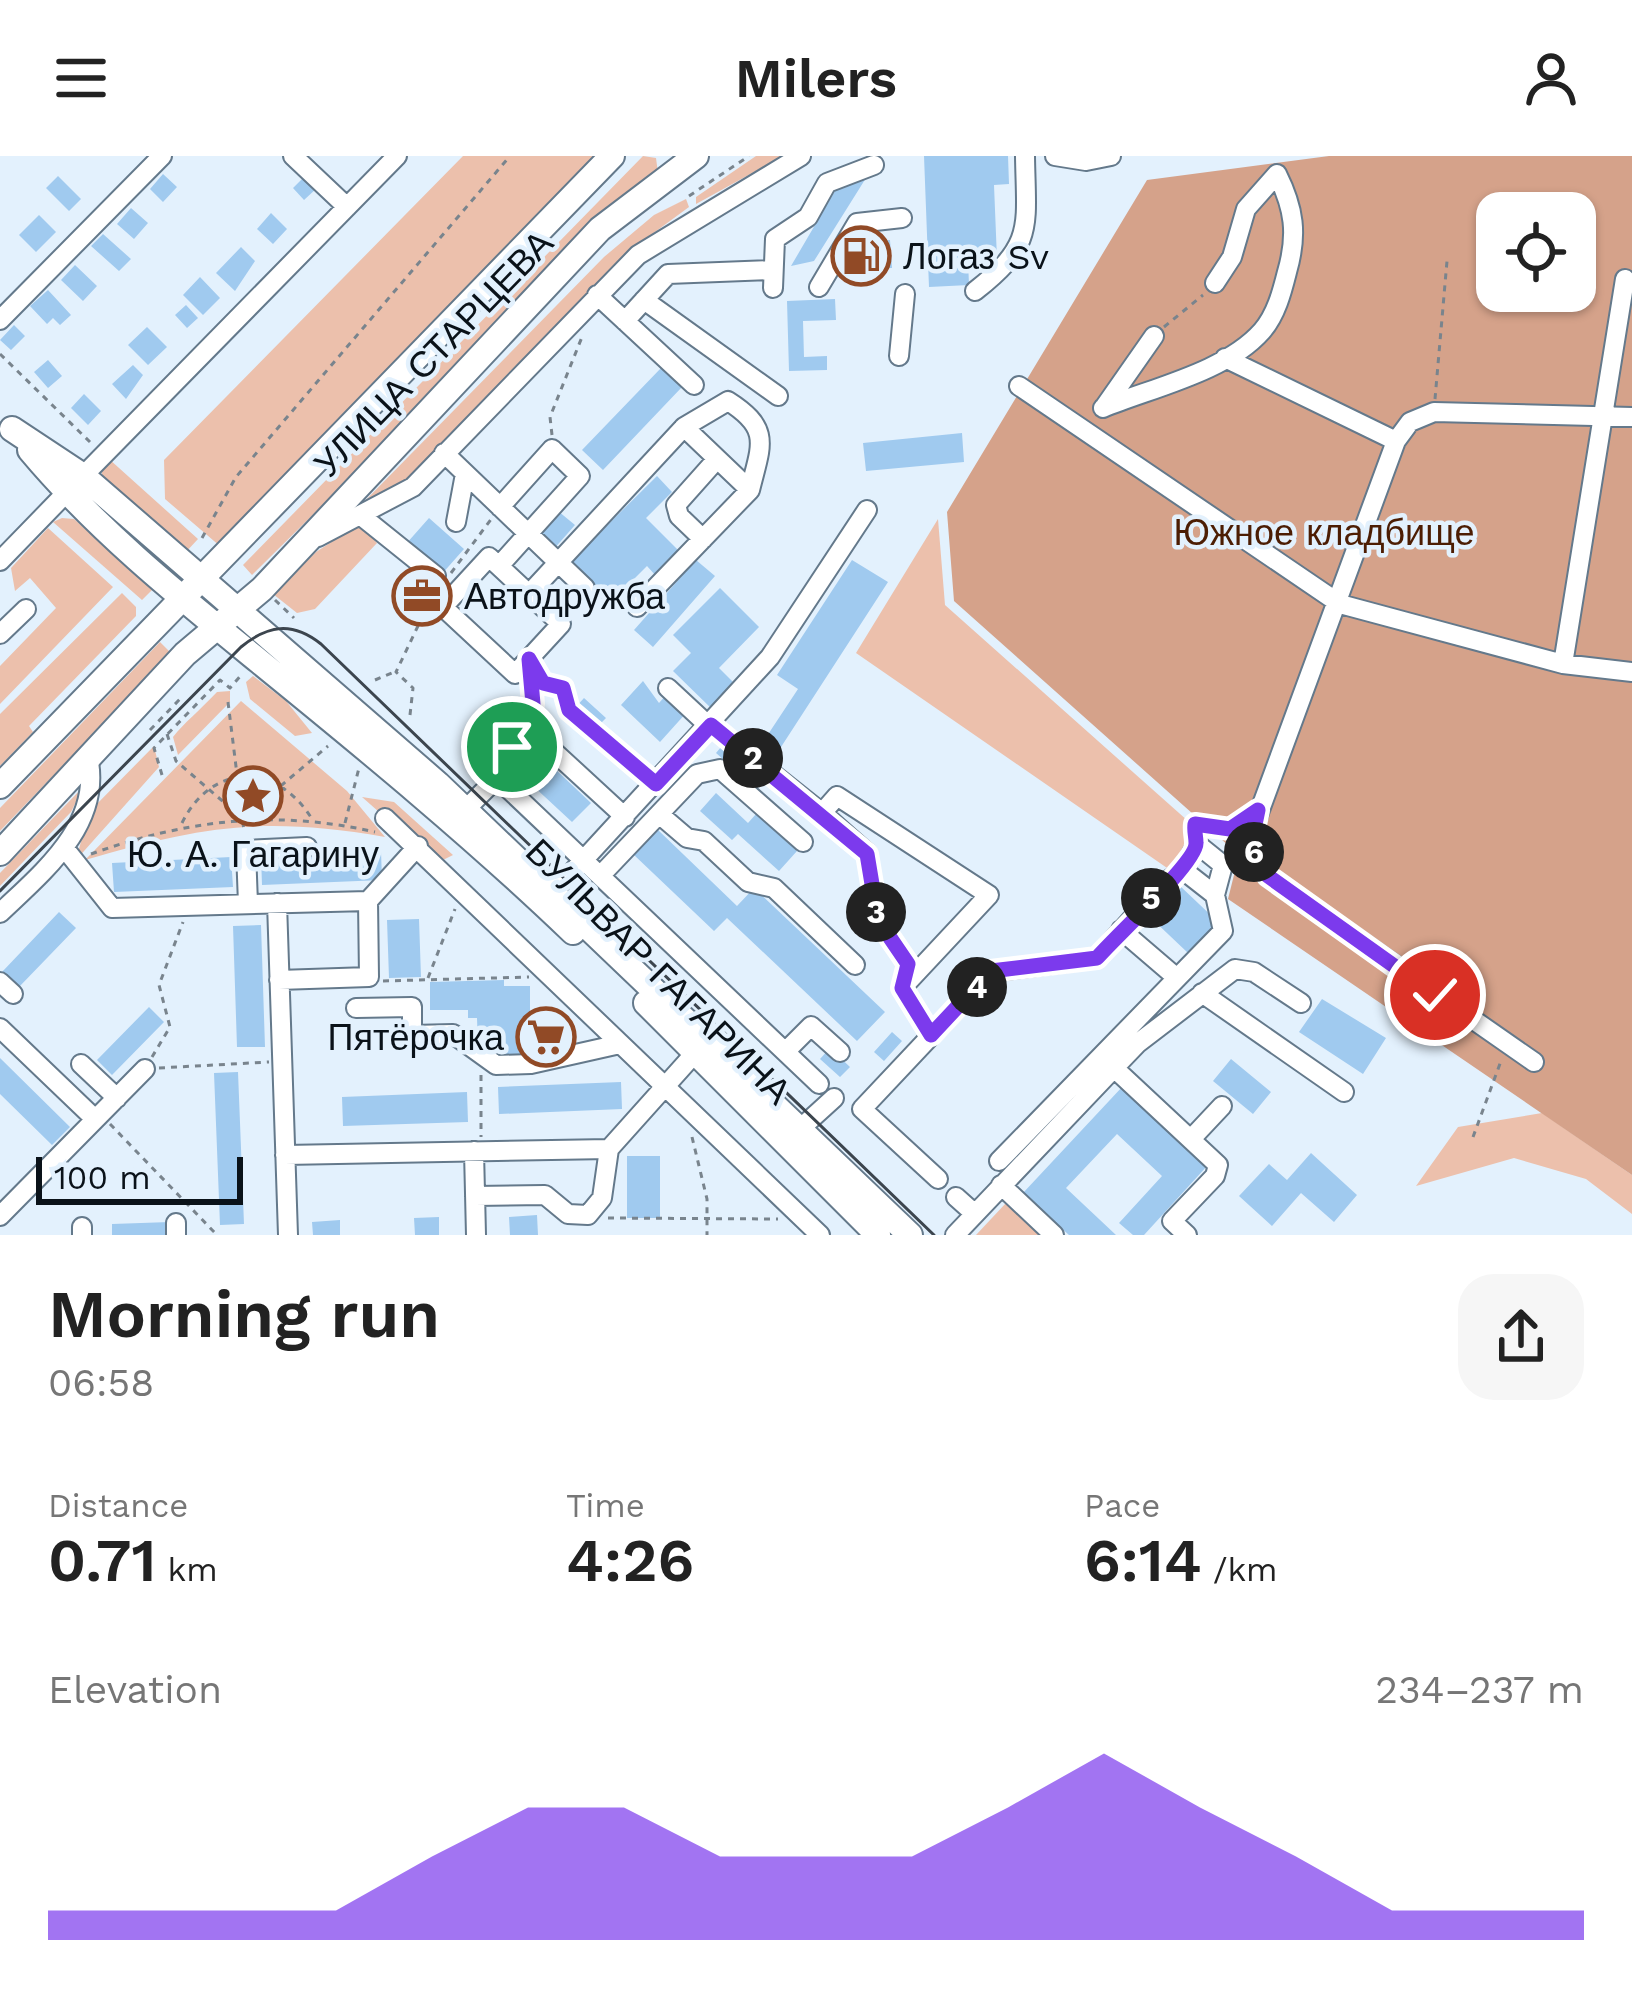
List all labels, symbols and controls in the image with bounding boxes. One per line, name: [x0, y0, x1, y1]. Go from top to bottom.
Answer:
icon: menu: [48, 45, 114, 111]
icon: person: [1518, 45, 1584, 111]
text: Milers: [735, 47, 897, 110]
map controls: [1476, 192, 1596, 312]
button: locate: [1476, 192, 1596, 312]
street label: УЛИЦА СТАРЦЕВА: [306, 222, 562, 485]
fuel station icon: Логаз Sv: [830, 225, 892, 287]
place label: Логаз Sv: [903, 236, 1049, 278]
park label: Южное кладбище: [1174, 512, 1474, 554]
office icon: Автодружба: [391, 565, 453, 627]
place label: Автодружба: [464, 576, 666, 618]
pin: [461, 696, 563, 798]
icon: arrive: [479, 714, 545, 780]
pin: 2: [723, 728, 783, 788]
text: 2: [743, 738, 763, 777]
place icon: Ю. А. Гагарину: [222, 765, 284, 827]
pin: 6: [1224, 822, 1284, 882]
street label: БУЛЬВАР ГАГАРИНА: [517, 831, 799, 1113]
text: 6: [1244, 832, 1264, 871]
place label: Ю. А. Гагарину: [127, 834, 379, 876]
pin: 5: [1121, 868, 1181, 928]
text: 5: [1141, 878, 1161, 917]
pin: 3: [846, 882, 906, 942]
text: 3: [866, 892, 886, 931]
pin: [1384, 944, 1486, 1046]
pin: 4: [947, 957, 1007, 1017]
icon: check: [1402, 962, 1468, 1028]
text: 4: [966, 967, 988, 1006]
supermarket icon: Пятёрочка: [515, 1006, 577, 1068]
place label: Пятёрочка: [328, 1017, 505, 1059]
scale bar: [36, 1151, 243, 1204]
text: 100 m: [54, 1158, 151, 1197]
button: share: [1458, 1274, 1584, 1400]
text: Morning run: [48, 1276, 440, 1353]
text: 06:58: [48, 1360, 154, 1405]
text: Distance: [48, 1486, 188, 1525]
text: Time: [566, 1486, 645, 1525]
text: Pace: [1084, 1486, 1160, 1525]
text: 0.71: [48, 1525, 156, 1596]
text: 4:26: [566, 1525, 694, 1596]
text: 6:14: [1084, 1525, 1202, 1596]
text: km: [156, 1550, 218, 1589]
text: /km: [1202, 1550, 1278, 1589]
text: Elevation: [48, 1667, 222, 1712]
text: 234–237 m: [1375, 1667, 1584, 1712]

